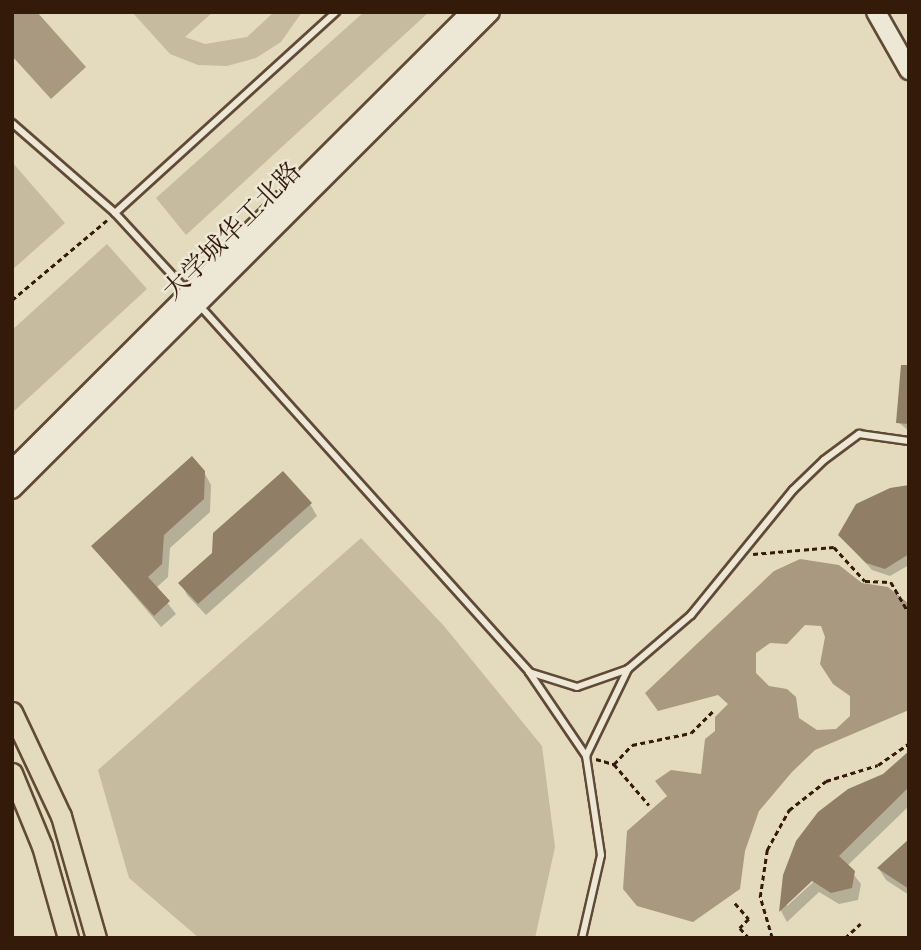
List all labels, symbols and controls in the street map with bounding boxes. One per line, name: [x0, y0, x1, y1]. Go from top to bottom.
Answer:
street label: 大学城华工北路: [157, 156, 307, 306]

